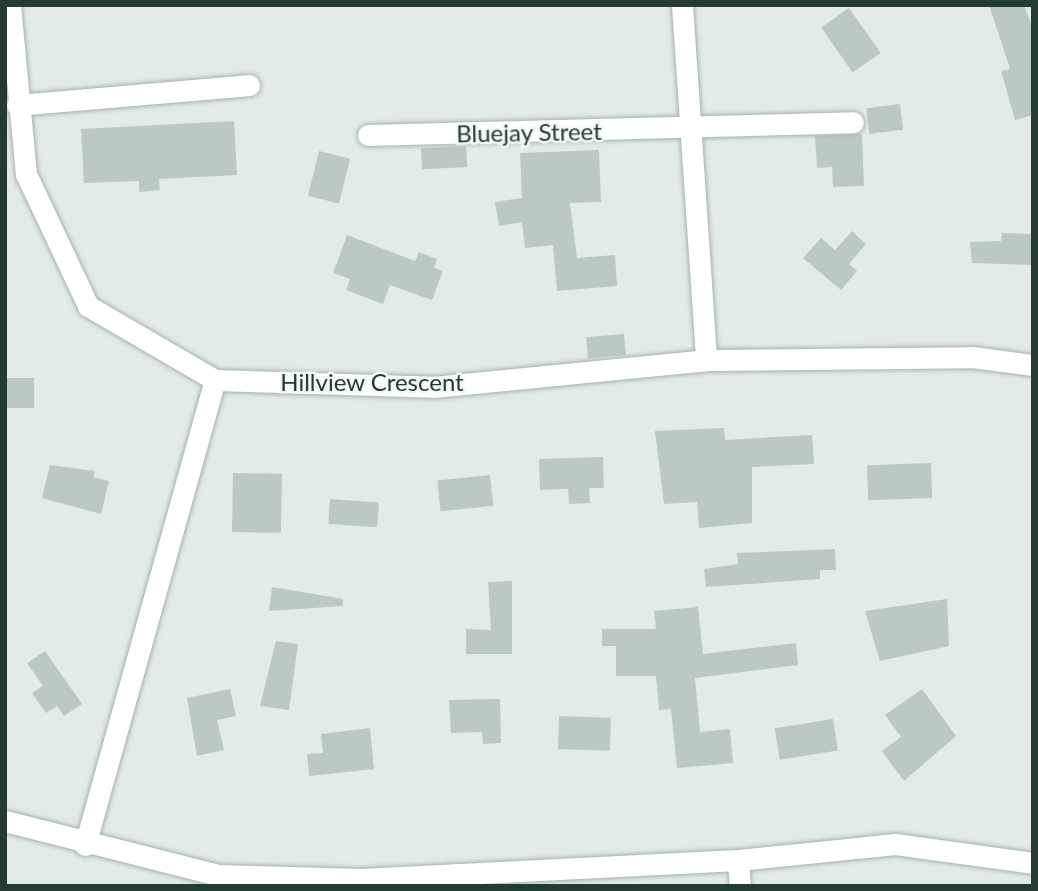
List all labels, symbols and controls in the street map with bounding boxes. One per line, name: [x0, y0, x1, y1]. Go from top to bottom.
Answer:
street label: Bluejay Street: [456, 116, 602, 148]
street label: Hillview Crescent: [280, 368, 464, 396]

